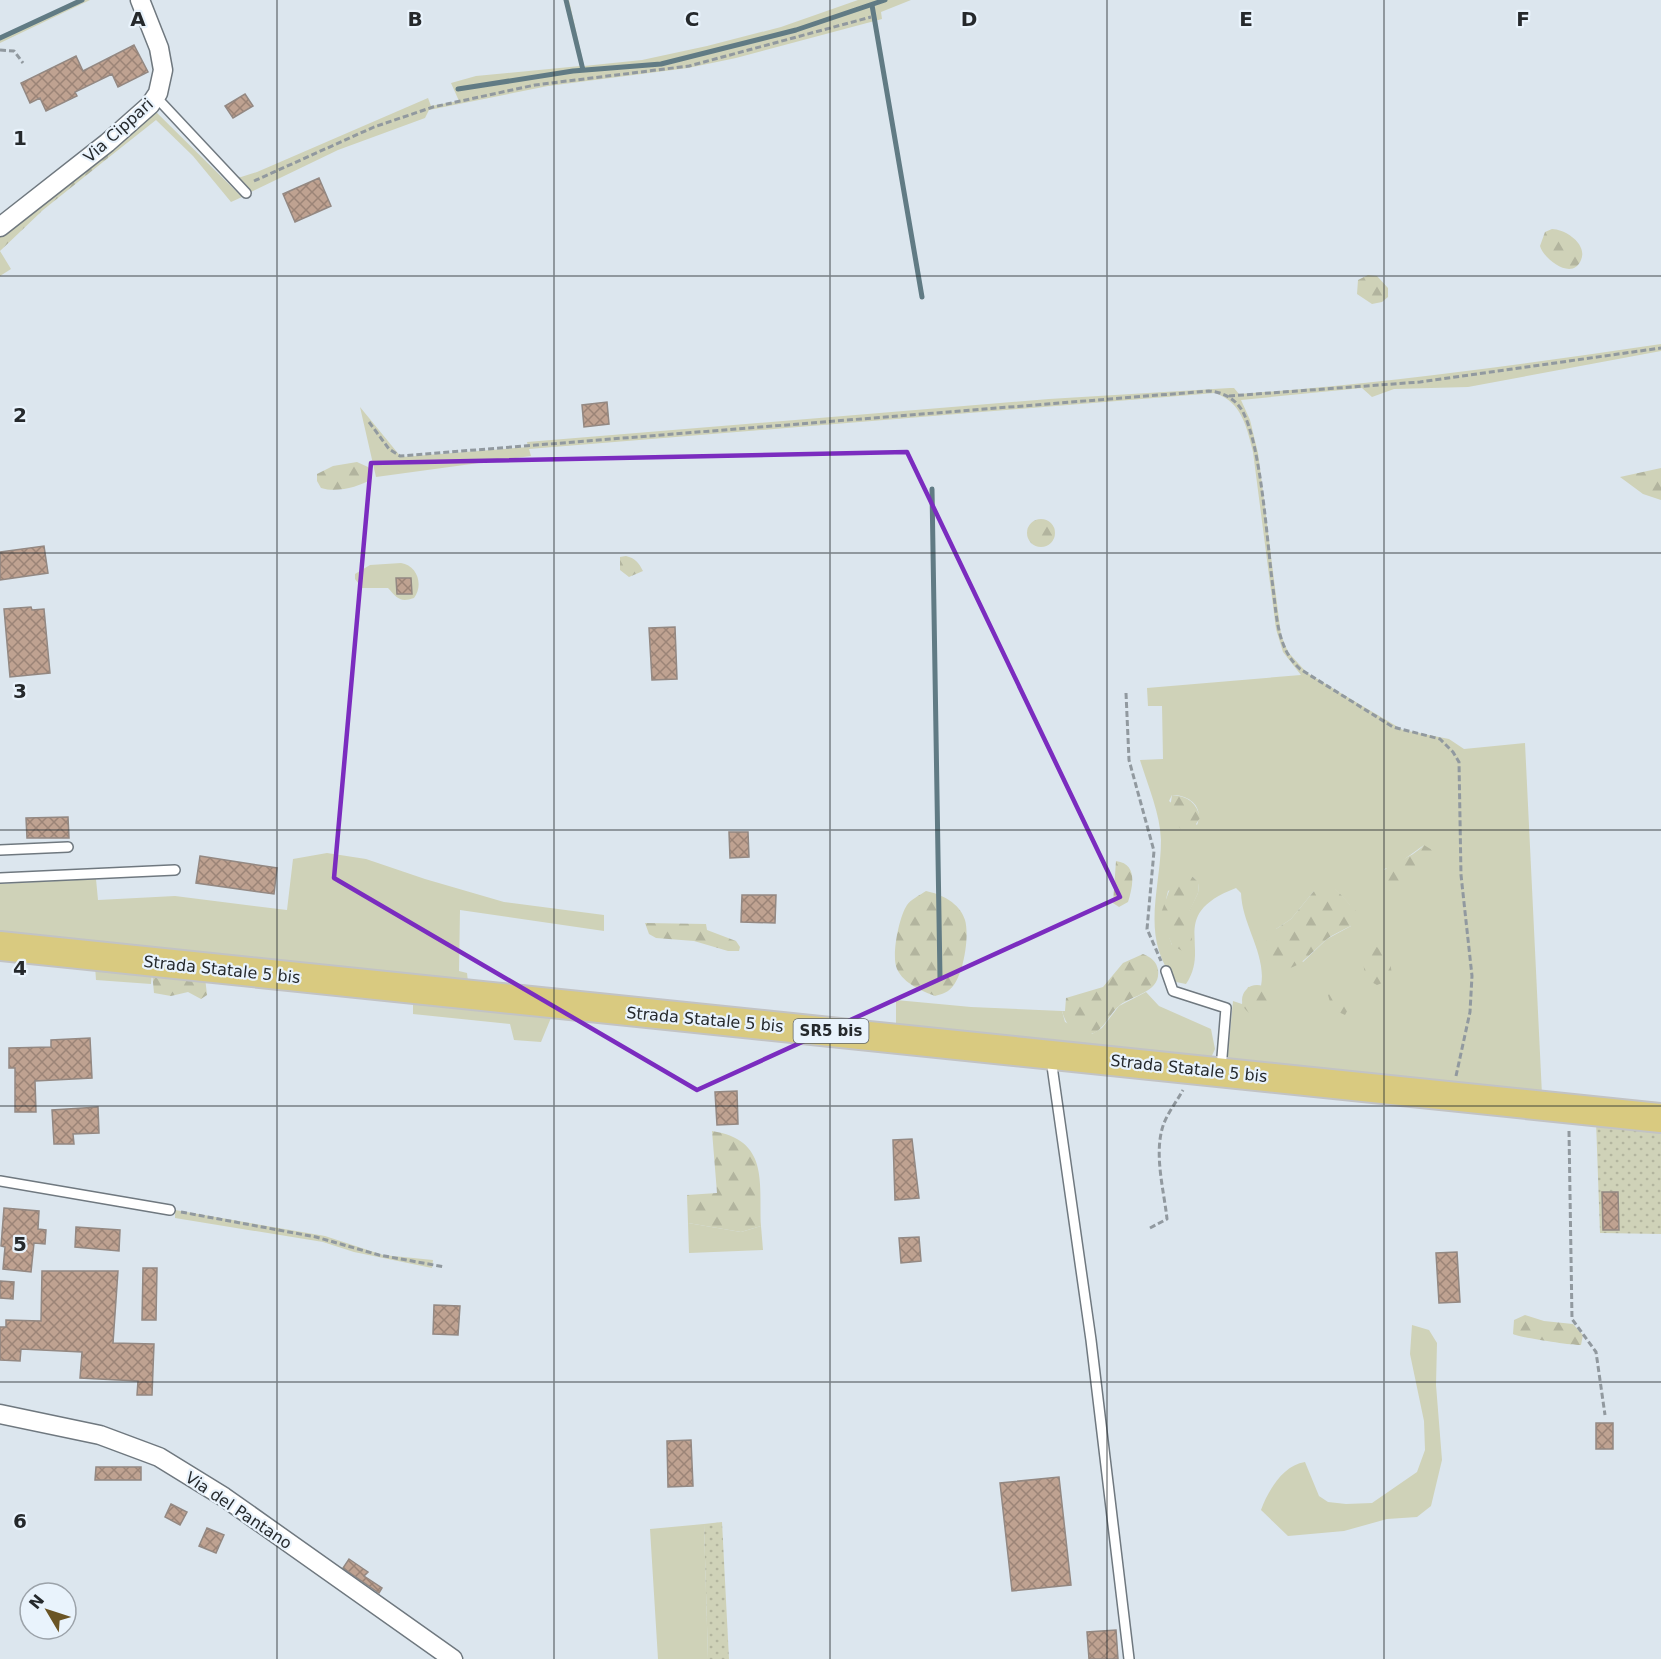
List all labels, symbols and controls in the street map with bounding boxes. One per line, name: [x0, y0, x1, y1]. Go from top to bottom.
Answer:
text: A: [130, 7, 146, 31]
text: B: [407, 7, 423, 31]
text: C: [685, 7, 699, 31]
text: D: [961, 7, 977, 31]
text: E: [1239, 7, 1253, 31]
text: F: [1516, 7, 1530, 31]
street label: Via Cippari: [80, 94, 157, 166]
text: 1: [13, 126, 27, 150]
text: 2: [13, 403, 27, 427]
text: 3: [13, 679, 27, 703]
street label: Strada Statale 5 bis: [143, 952, 301, 987]
text: 4: [13, 956, 27, 980]
street label: Strada Statale 5 bis: [626, 1003, 784, 1036]
road number: SR5 bis: [794, 1019, 868, 1043]
street label: Strada Statale 5 bis: [1110, 1051, 1268, 1086]
text: 5: [13, 1232, 27, 1256]
street label: Via del Pantano: [182, 1468, 296, 1553]
text: 6: [13, 1509, 27, 1533]
north arrow: [18, 1581, 78, 1641]
text: N: [25, 1591, 48, 1613]

